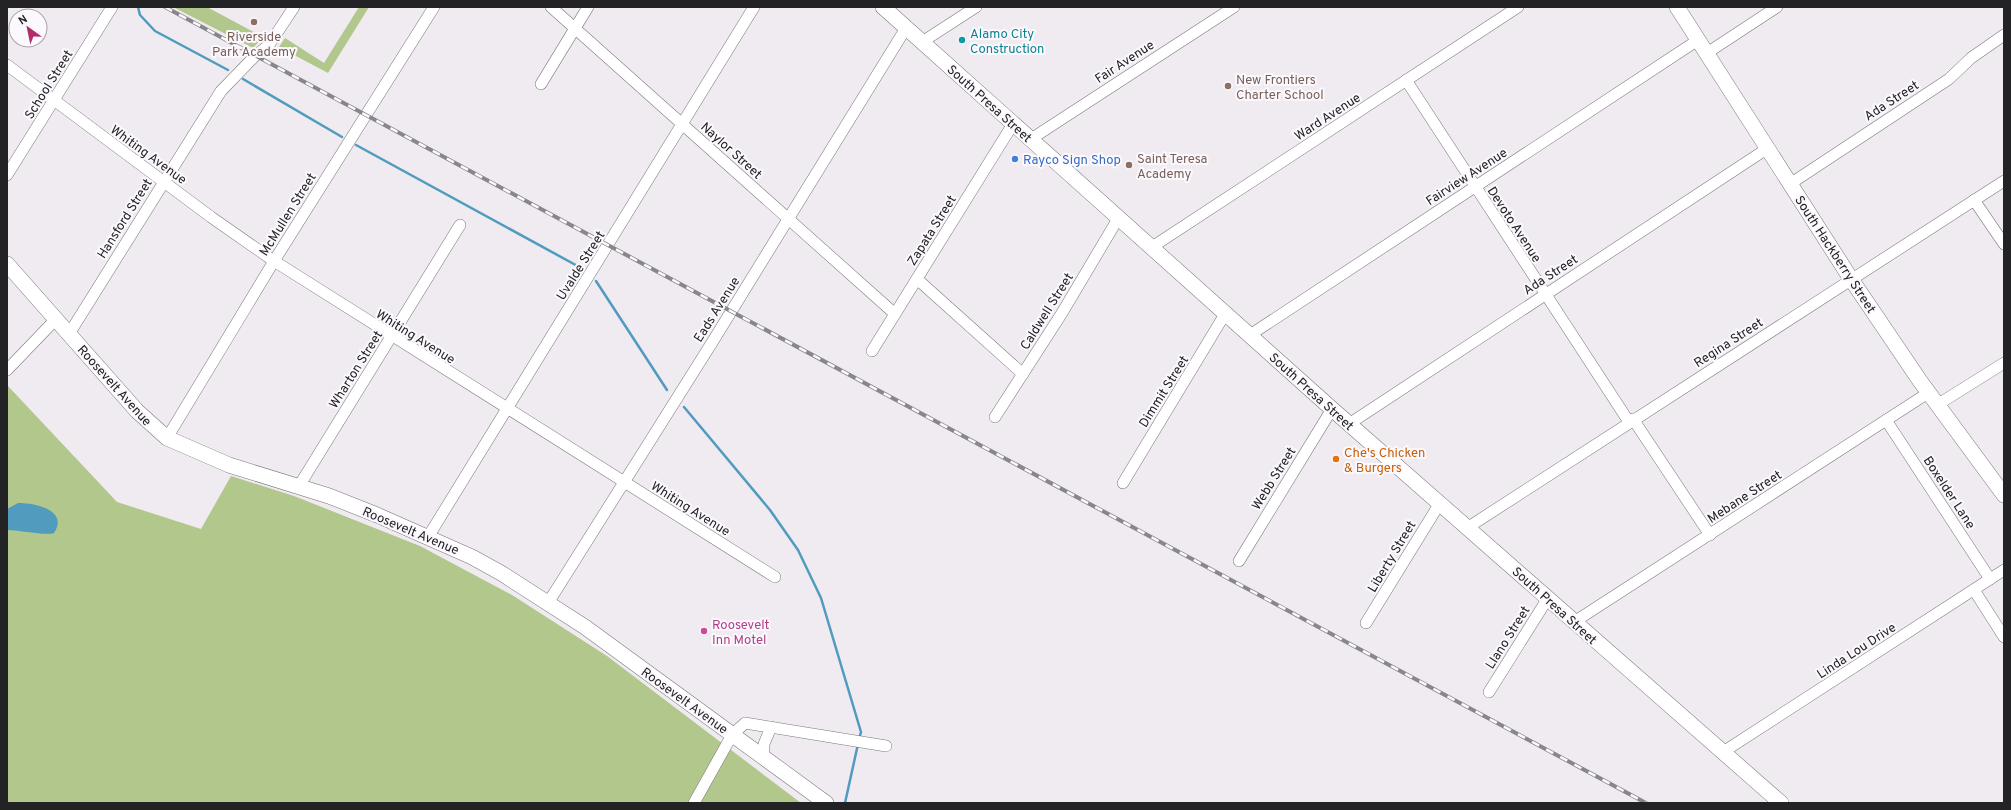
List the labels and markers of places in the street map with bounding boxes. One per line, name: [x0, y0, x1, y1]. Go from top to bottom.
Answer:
marker: Riverside Park Academy: [249, 17, 259, 27]
place label: Alamo City Construction: [970, 27, 1044, 58]
place label: Riverside Park Academy: [212, 30, 296, 61]
marker: Alamo City Construction: [957, 35, 967, 45]
place label: New Frontiers Charter School: [1236, 73, 1324, 104]
marker: New Frontiers Charter School: [1223, 81, 1233, 91]
place label: Saint Teresa Academy: [1137, 152, 1207, 183]
place label: Rayco Sign Shop: [1023, 153, 1121, 169]
marker: Rayco Sign Shop: [1010, 154, 1020, 164]
marker: Saint Teresa Academy: [1124, 160, 1134, 170]
place label: Che's Chicken & Burgers: [1344, 446, 1425, 477]
marker: Che's Chicken & Burgers: [1331, 454, 1341, 464]
place label: Roosevelt Inn Motel: [712, 618, 770, 649]
marker: Roosevelt Inn Motel: [699, 626, 709, 636]

